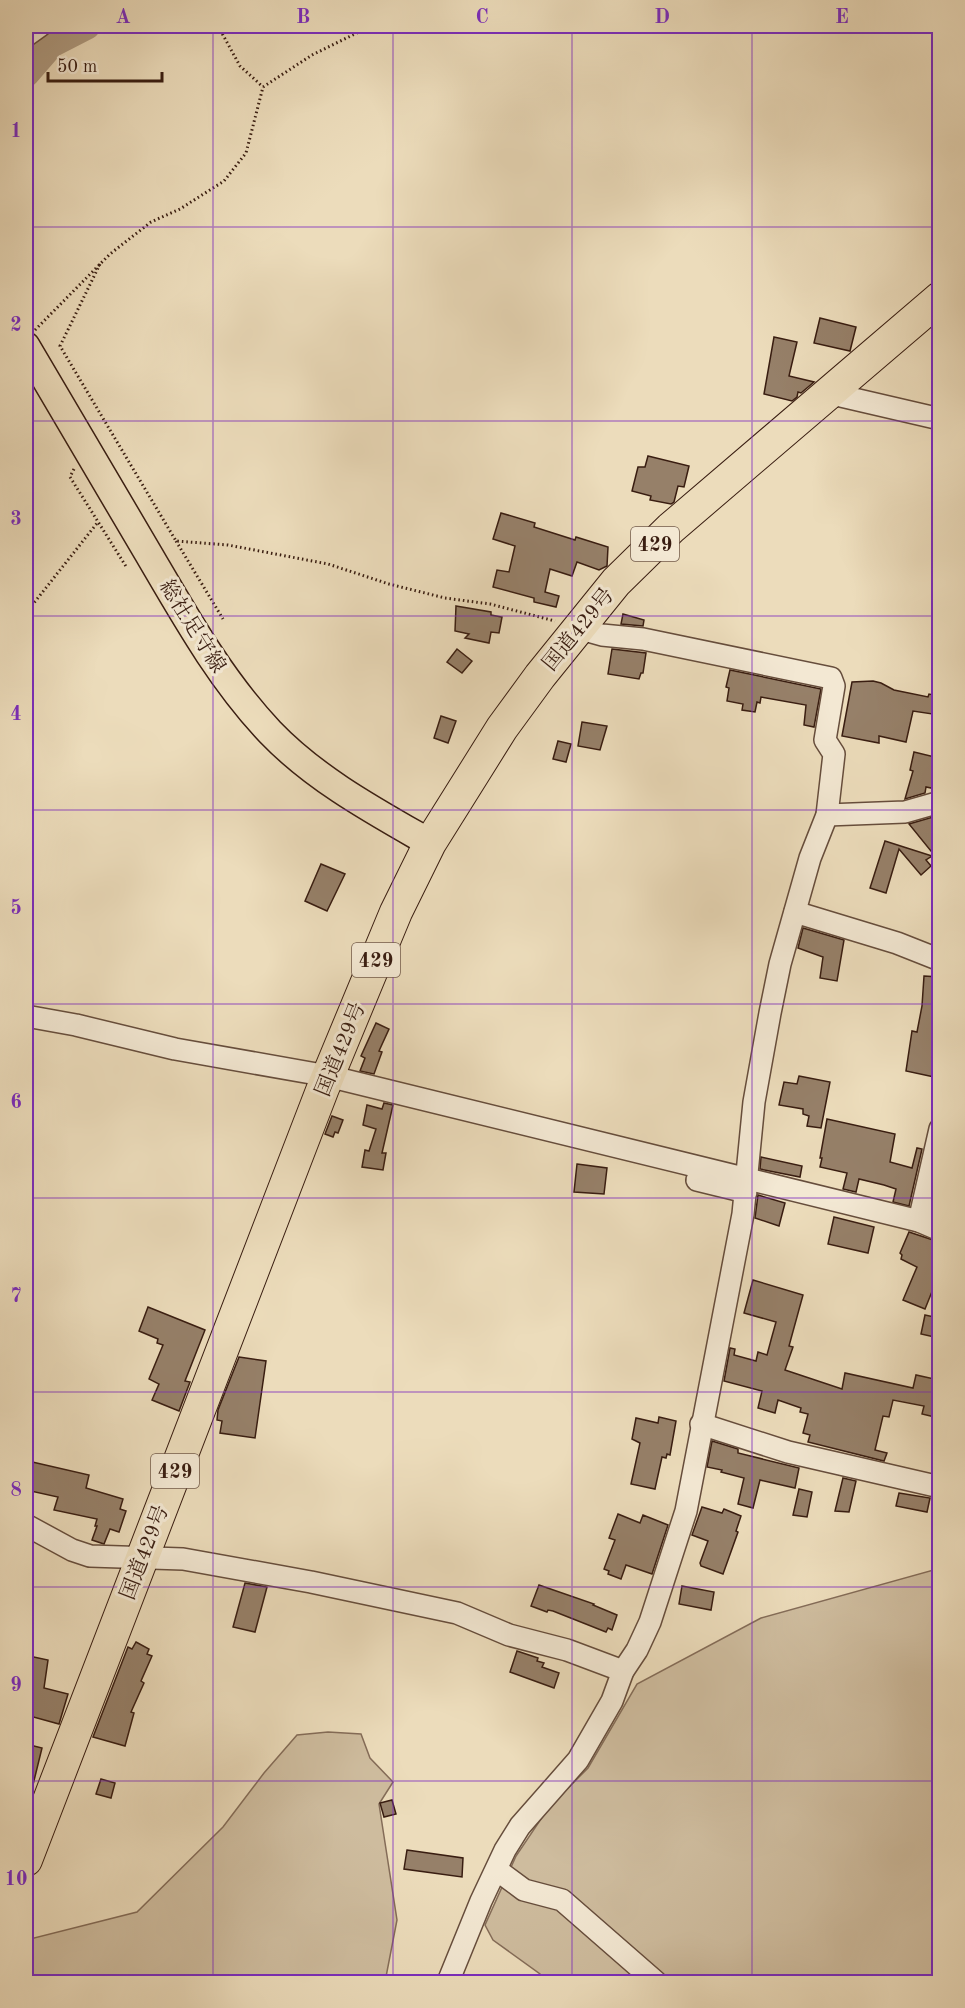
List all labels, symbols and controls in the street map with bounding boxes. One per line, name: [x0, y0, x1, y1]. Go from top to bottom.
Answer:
text: A: [115, 8, 131, 28]
text: B: [296, 8, 310, 28]
text: C: [475, 8, 489, 28]
text: D: [654, 8, 670, 28]
text: E: [835, 8, 849, 28]
scale bar: [48, 45, 162, 83]
text: 50 m: [57, 58, 97, 76]
text: 1: [10, 122, 22, 142]
text: 2: [10, 316, 22, 336]
text: 3: [10, 510, 22, 530]
road number: 429: [631, 527, 679, 561]
street label: 総社足守線: [155, 576, 230, 677]
street label: 国道429号: [538, 583, 619, 675]
text: 4: [10, 705, 22, 725]
text: 5: [10, 898, 22, 919]
road number: 429: [352, 943, 400, 977]
street label: 国道429号: [311, 999, 370, 1100]
text: 6: [10, 1093, 22, 1113]
text: 7: [10, 1287, 22, 1307]
road number: 429: [151, 1454, 199, 1488]
text: 8: [10, 1481, 22, 1501]
street label: 国道429号: [116, 1502, 173, 1603]
text: 9: [10, 1676, 22, 1696]
text: 10: [4, 1870, 28, 1890]

